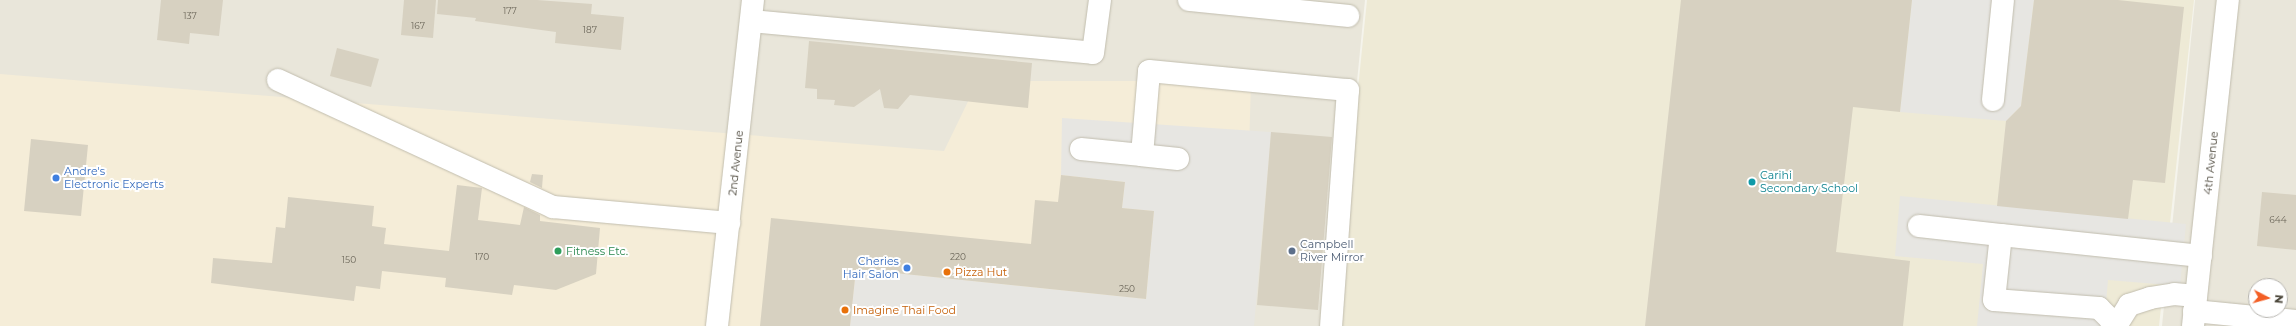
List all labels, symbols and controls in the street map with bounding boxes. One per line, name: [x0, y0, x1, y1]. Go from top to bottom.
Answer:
house number: 177: [503, 6, 517, 16]
house number: 137: [183, 11, 197, 21]
house number: 167: [411, 21, 425, 31]
house number: 187: [583, 25, 597, 35]
street label: 2nd Avenue: [726, 130, 746, 196]
street label: 4th Avenue: [2201, 131, 2221, 195]
place label: Andre's Electronic Experts: [64, 165, 164, 191]
place label: Carihi Secondary School: [1760, 169, 1858, 195]
marker: Andre's Electronic Experts: [51, 173, 61, 183]
marker: Carihi Secondary School: [1747, 177, 1757, 187]
house number: 644: [2269, 215, 2287, 225]
place label: Campbell River Mirror: [1300, 238, 1364, 264]
place label: Fitness Etc.: [566, 244, 628, 258]
marker: Fitness Etc.: [553, 246, 563, 256]
marker: Campbell River Mirror: [1287, 246, 1297, 256]
house number: 170: [475, 252, 489, 262]
house number: 220: [950, 252, 966, 262]
house number: 150: [342, 255, 356, 265]
place label: Cheries Hair Salon: [843, 255, 899, 281]
marker: Cheries Hair Salon: [902, 263, 912, 273]
place label: Pizza Hut: [955, 265, 1007, 279]
marker: Pizza Hut: [942, 267, 952, 277]
north arrow: [2248, 278, 2288, 318]
house number: 250: [1119, 284, 1135, 294]
text: N: [2272, 294, 2286, 304]
place label: Imagine Thai Food: [853, 303, 956, 317]
marker: Imagine Thai Food: [840, 305, 850, 315]

